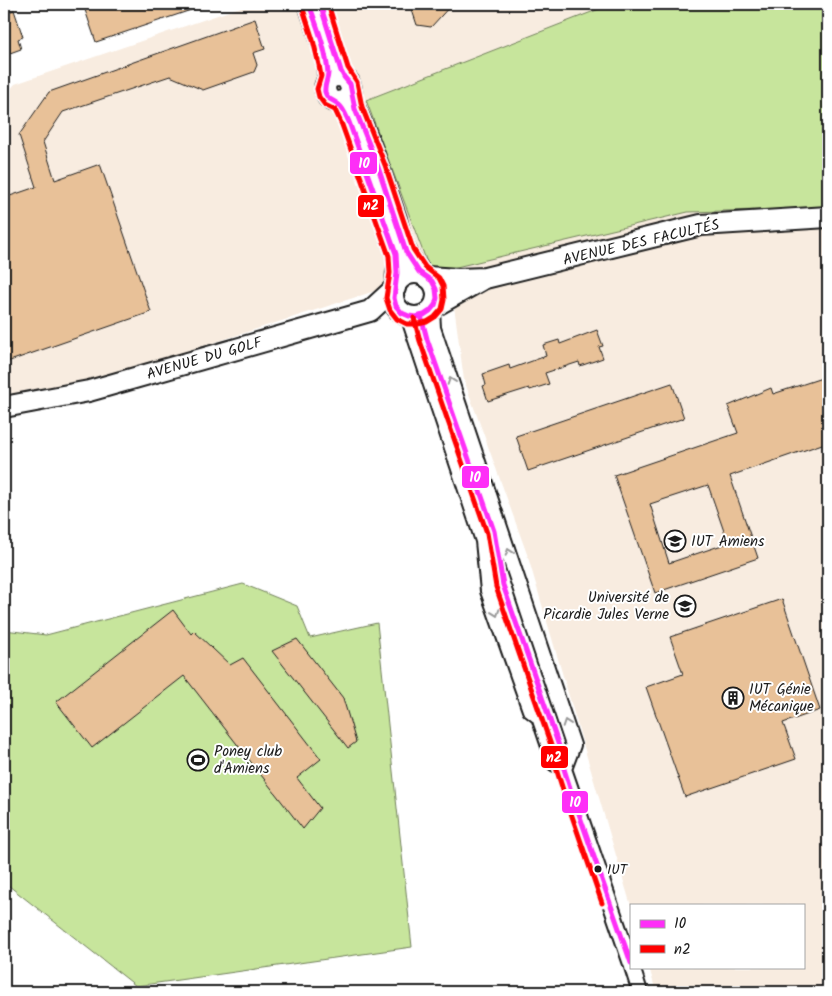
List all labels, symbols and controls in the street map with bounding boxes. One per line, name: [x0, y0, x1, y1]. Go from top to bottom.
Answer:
line badge: 10: [349, 151, 378, 175]
text: 10: [358, 153, 371, 175]
line badge: n2: [357, 194, 385, 218]
text: n2: [363, 195, 379, 217]
street label: AVENUE DES FACULTÉS: [561, 213, 722, 273]
street label: AVENUE DU GOLF: [144, 331, 266, 387]
one-way arrow: [447, 377, 457, 386]
line badge: 10: [461, 465, 490, 489]
text: 10: [469, 467, 482, 489]
school or university icon: IUT Amiens: [663, 529, 687, 553]
place label: IUT Amiens: [691, 530, 765, 554]
one-way arrow: [504, 549, 514, 557]
place label: Université de Picardie Jules Verne: [543, 586, 669, 627]
school or university icon: Université de Picardie Jules Verne: [673, 594, 697, 618]
one-way arrow: [490, 609, 500, 617]
place label: IUT Génie Mécanique: [749, 678, 814, 719]
building icon: IUT Génie Mécanique: [721, 686, 745, 710]
one-way arrow: [562, 719, 572, 728]
place label: Poney club d'Amiens: [214, 740, 282, 781]
line badge: n2: [540, 745, 569, 769]
text: n2: [546, 747, 562, 769]
sports icon: Poney club d'Amiens: [186, 748, 210, 772]
line badge: 10: [561, 790, 589, 814]
text: 10: [569, 792, 582, 814]
place label: IUT: [607, 859, 629, 881]
marker: IUT: [593, 864, 603, 874]
legend: [630, 904, 804, 968]
text: 10: [674, 912, 687, 936]
text: n2: [674, 938, 691, 962]

